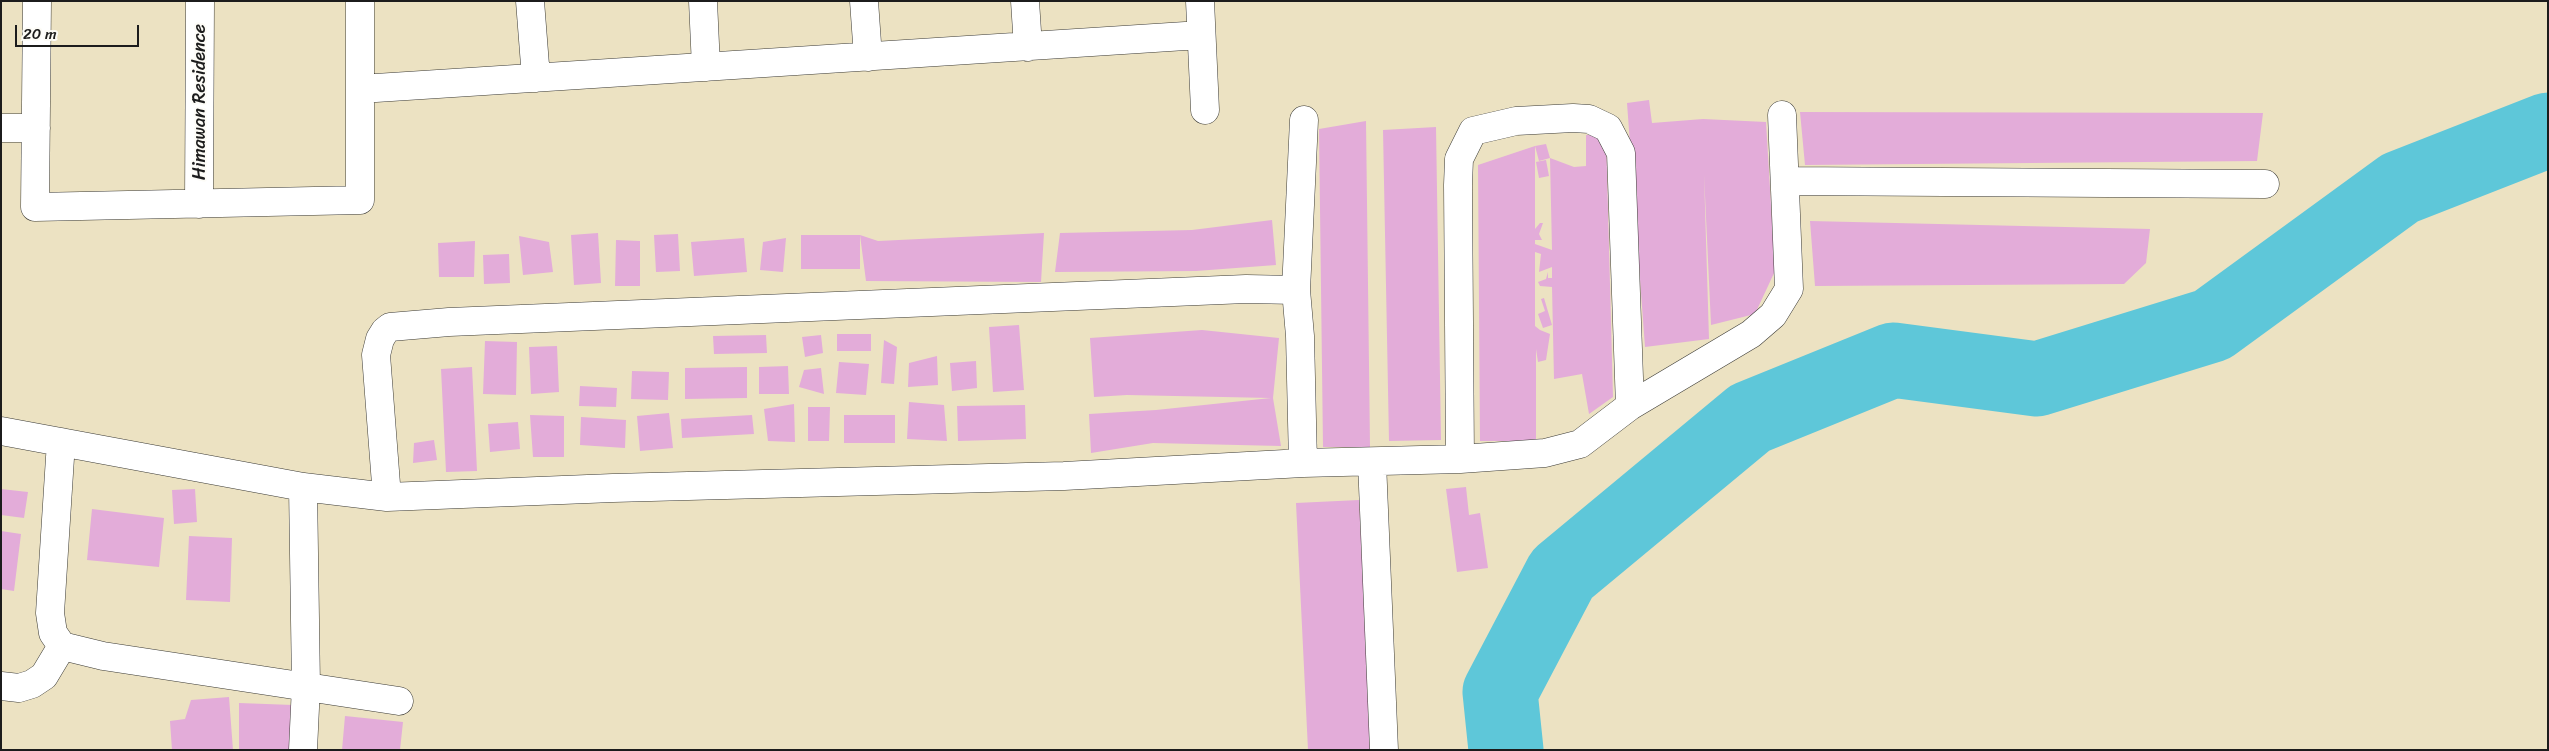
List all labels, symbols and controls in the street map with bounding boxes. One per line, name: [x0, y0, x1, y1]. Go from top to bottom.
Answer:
scale bar: [18, 15, 141, 47]
text: 20 m: [23, 21, 57, 47]
street label: Himawan Residence: [189, 24, 211, 180]

